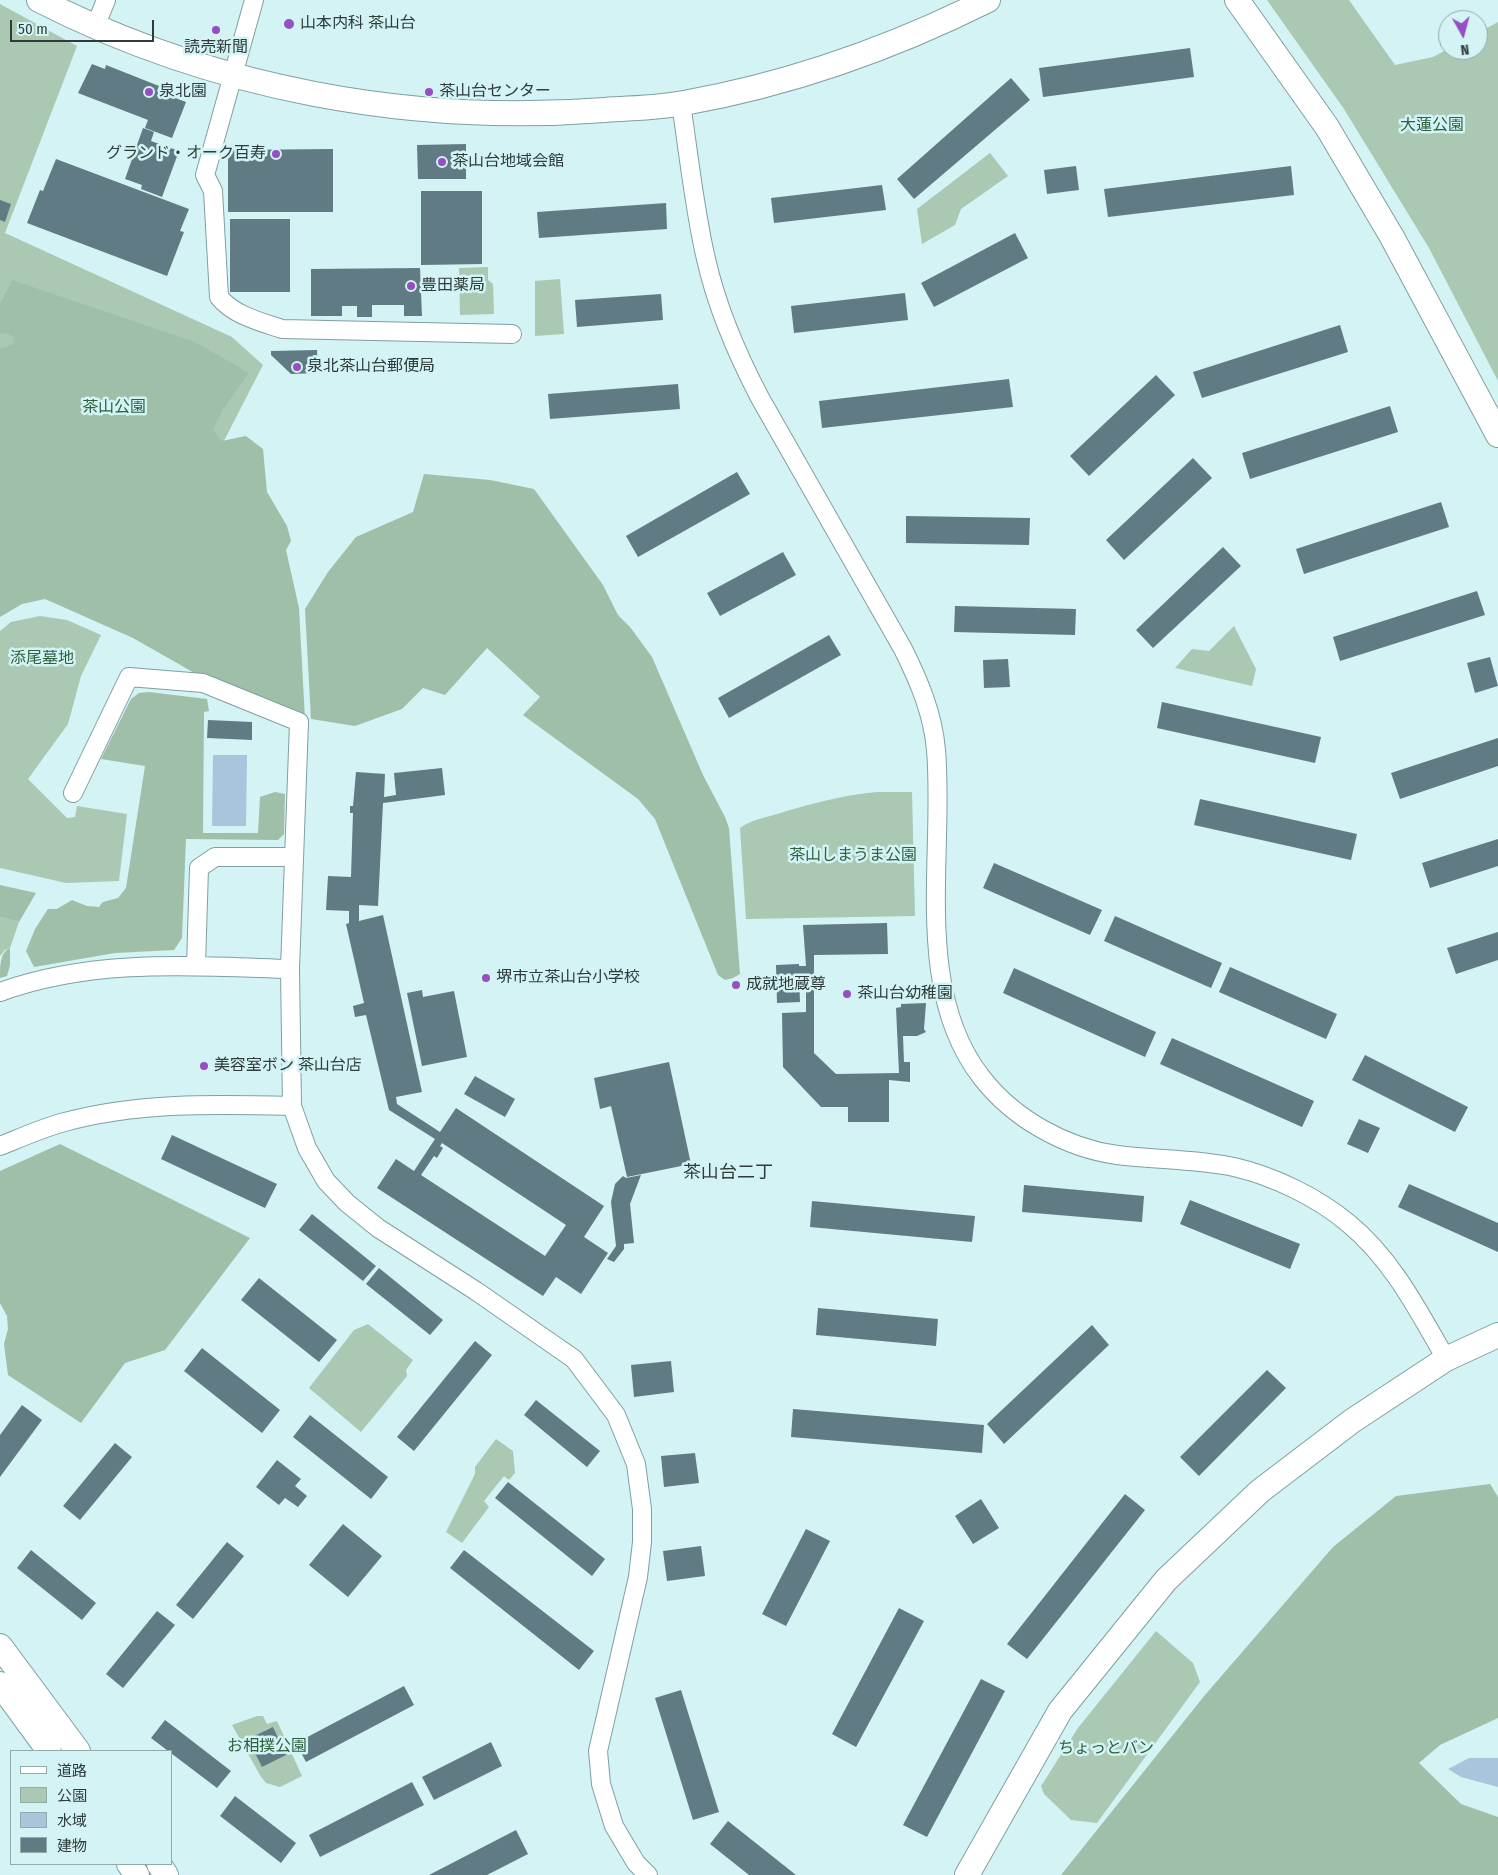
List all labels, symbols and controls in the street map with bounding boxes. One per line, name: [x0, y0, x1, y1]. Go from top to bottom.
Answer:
scale bar: [12, 10, 156, 42]
north arrow: [1438, 10, 1488, 60]
place label: 山本内科 茶山台: [300, 14, 416, 34]
marker: 山本内科 茶山台: [282, 17, 296, 31]
text: 50 m: [18, 20, 48, 38]
marker: 読売新聞: [210, 24, 222, 36]
place label: 読売新聞: [184, 38, 248, 58]
text: N: [1460, 40, 1470, 58]
place label: 泉北園: [159, 82, 207, 102]
place label: 茶山台センター: [439, 82, 551, 102]
marker: 泉北園: [143, 86, 155, 98]
marker: 茶山台センター: [423, 86, 435, 98]
park label: 大蓮公園: [1400, 116, 1464, 136]
place label: グランド・オーク百寿: [106, 144, 266, 164]
marker: グランド・オーク百寿: [270, 148, 282, 160]
place label: 茶山台地域会館: [452, 152, 564, 172]
marker: 茶山台地域会館: [436, 156, 448, 168]
place label: 豊田薬局: [421, 276, 485, 296]
marker: 豊田薬局: [405, 280, 417, 292]
place label: 泉北茶山台郵便局: [307, 357, 435, 377]
marker: 泉北茶山台郵便局: [291, 361, 303, 373]
park label: 茶山公園: [82, 398, 146, 418]
park label: 添尾墓地: [10, 649, 74, 669]
park label: 茶山しまうま公園: [789, 846, 917, 866]
place label: 堺市立茶山台小学校: [496, 968, 640, 988]
marker: 堺市立茶山台小学校: [480, 972, 492, 984]
place label: 成就地蔵尊: [746, 975, 826, 995]
marker: 成就地蔵尊: [730, 979, 742, 991]
place label: 茶山台幼稚園: [857, 984, 953, 1004]
marker: 茶山台幼稚園: [841, 988, 853, 1000]
place label: 美容室ボン 茶山台店: [214, 1056, 362, 1076]
marker: 美容室ボン 茶山台店: [198, 1060, 210, 1072]
district label: 茶山台二丁: [683, 1162, 773, 1184]
park label: お相撲公園: [227, 1737, 307, 1757]
park label: ちょっとバン: [1058, 1739, 1154, 1759]
legend: [10, 1750, 172, 1865]
text: 道路: [57, 1762, 87, 1780]
text: 公園: [57, 1787, 87, 1805]
text: 水域: [57, 1812, 87, 1830]
text: 建物: [57, 1837, 87, 1855]

